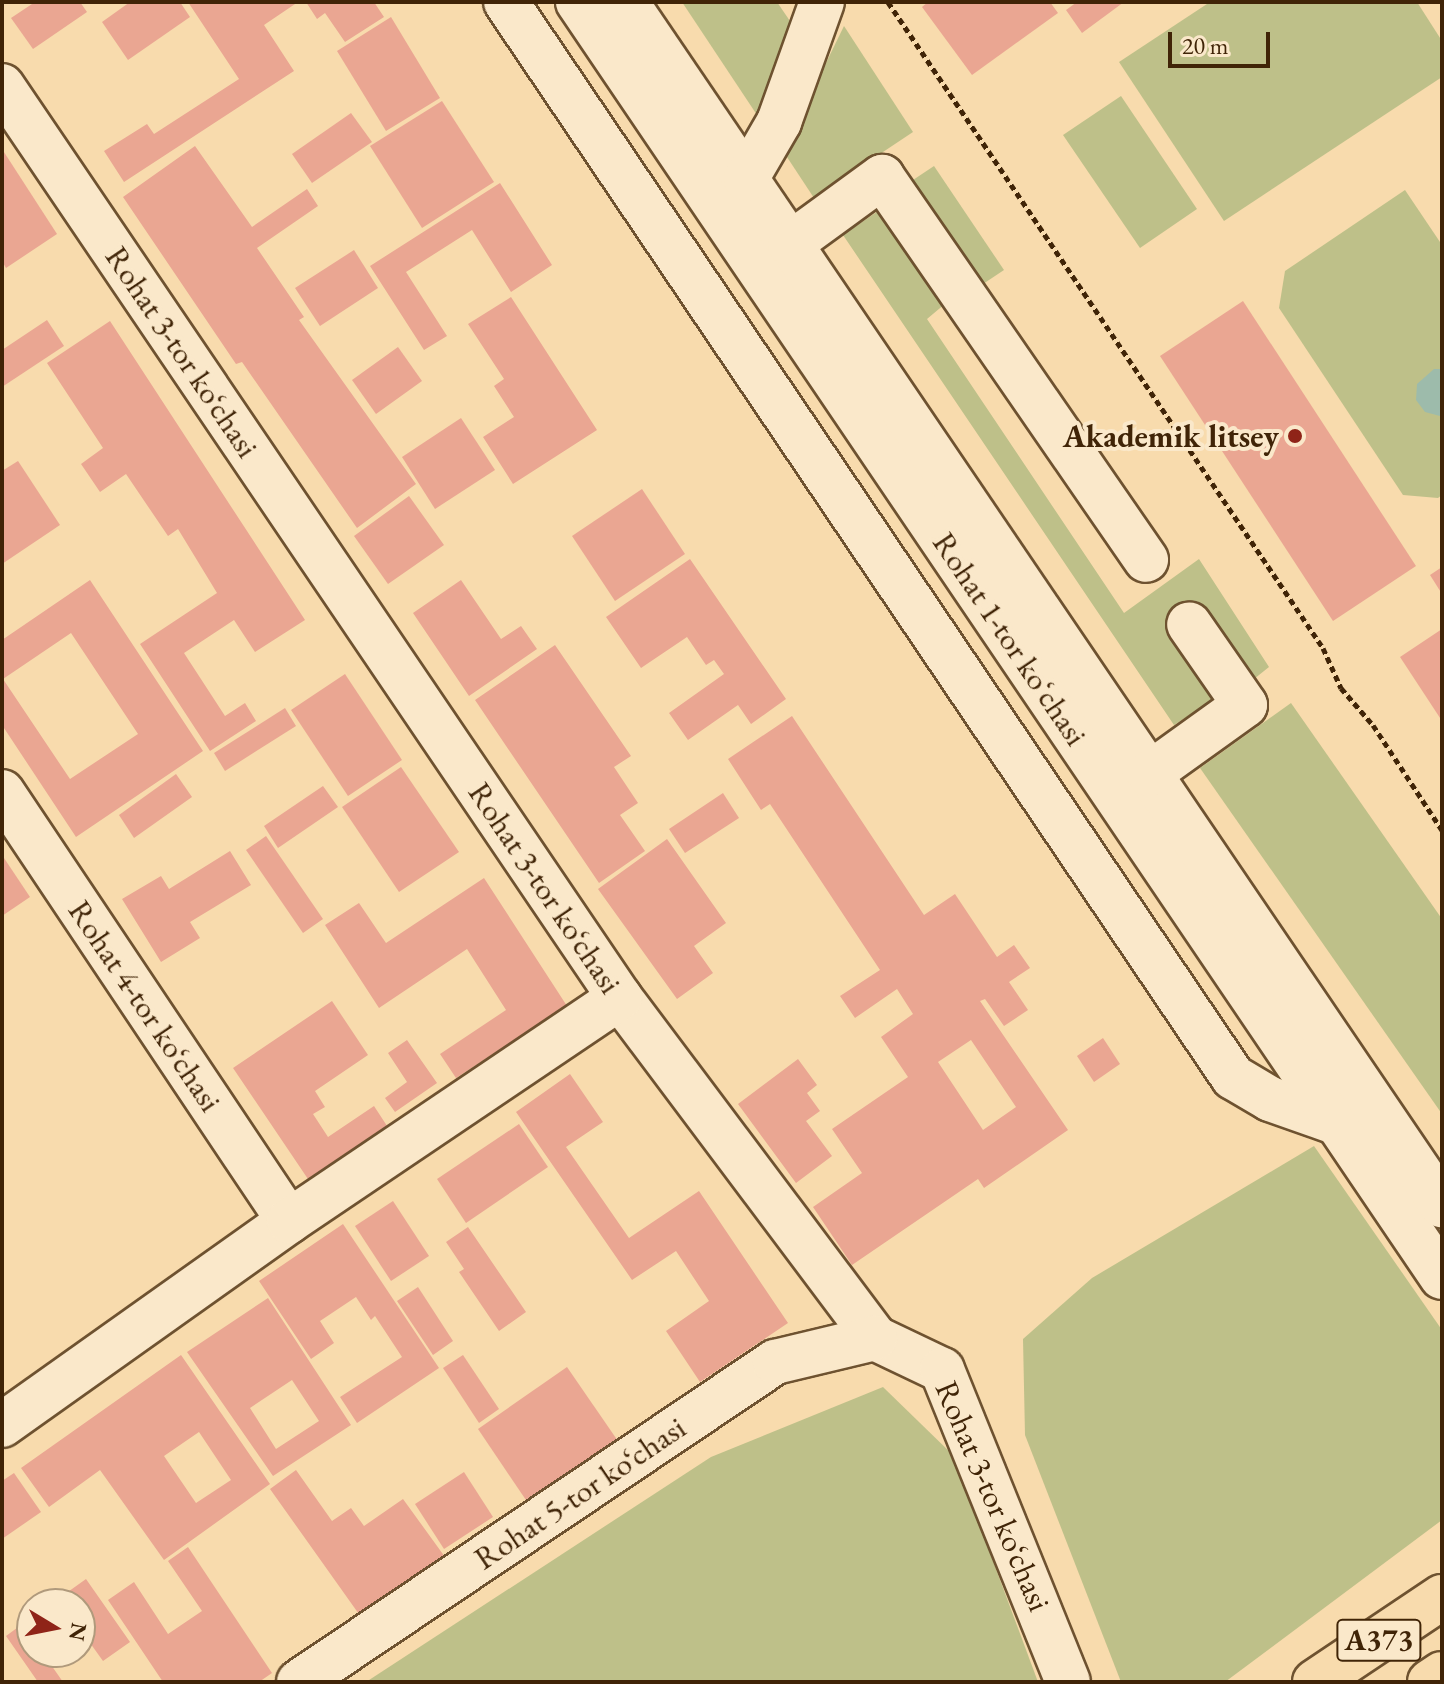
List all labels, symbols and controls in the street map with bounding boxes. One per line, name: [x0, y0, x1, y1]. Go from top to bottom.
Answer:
scale bar: [1172, 16, 1274, 66]
text: 20 m: [1182, 30, 1229, 61]
street label: Rohat 3-tor ko‘chasi: [97, 239, 267, 465]
place label: Akademik litsey: [1063, 417, 1279, 455]
marker: Akademik litsey: [1286, 427, 1304, 445]
street label: Rohat 1-tor koʻchasi: [925, 525, 1095, 753]
street label: Rohat 3-tor ko‘chasi: [460, 775, 630, 1001]
street label: Rohat 4-tor ko‘chasi: [60, 893, 230, 1119]
street label: Rohat 3-tor ko‘chasi: [927, 1375, 1059, 1617]
street label: Rohat 5-tor ko‘chasi: [467, 1408, 693, 1578]
north arrow: [16, 1588, 96, 1668]
road number: A373: [1335, 1614, 1423, 1666]
text: N: [62, 1621, 94, 1643]

